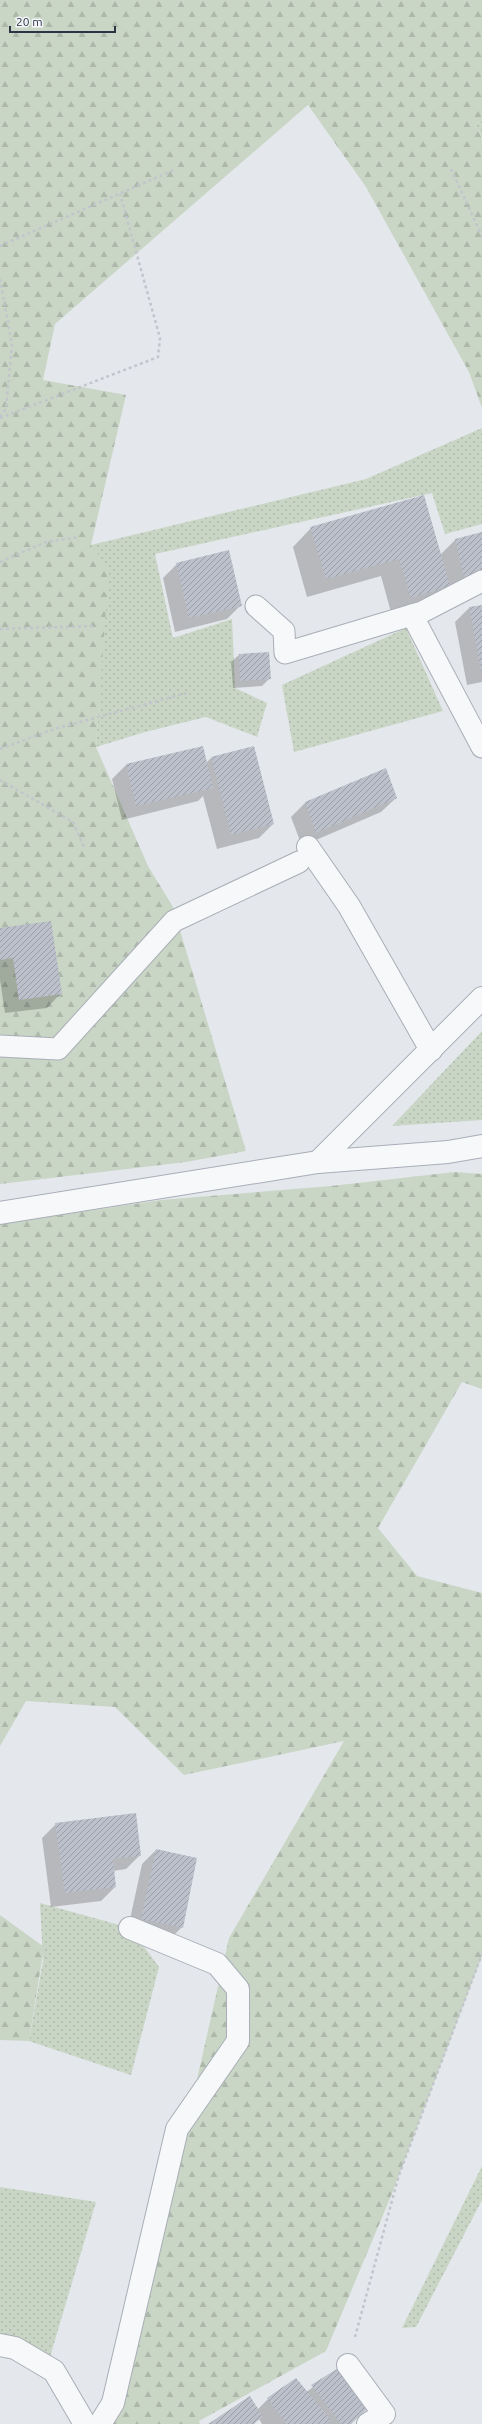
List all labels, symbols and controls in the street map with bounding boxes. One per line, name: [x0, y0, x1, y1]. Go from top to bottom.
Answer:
scale bar: [10, 8, 115, 34]
text: 20 m: [16, 15, 43, 28]

